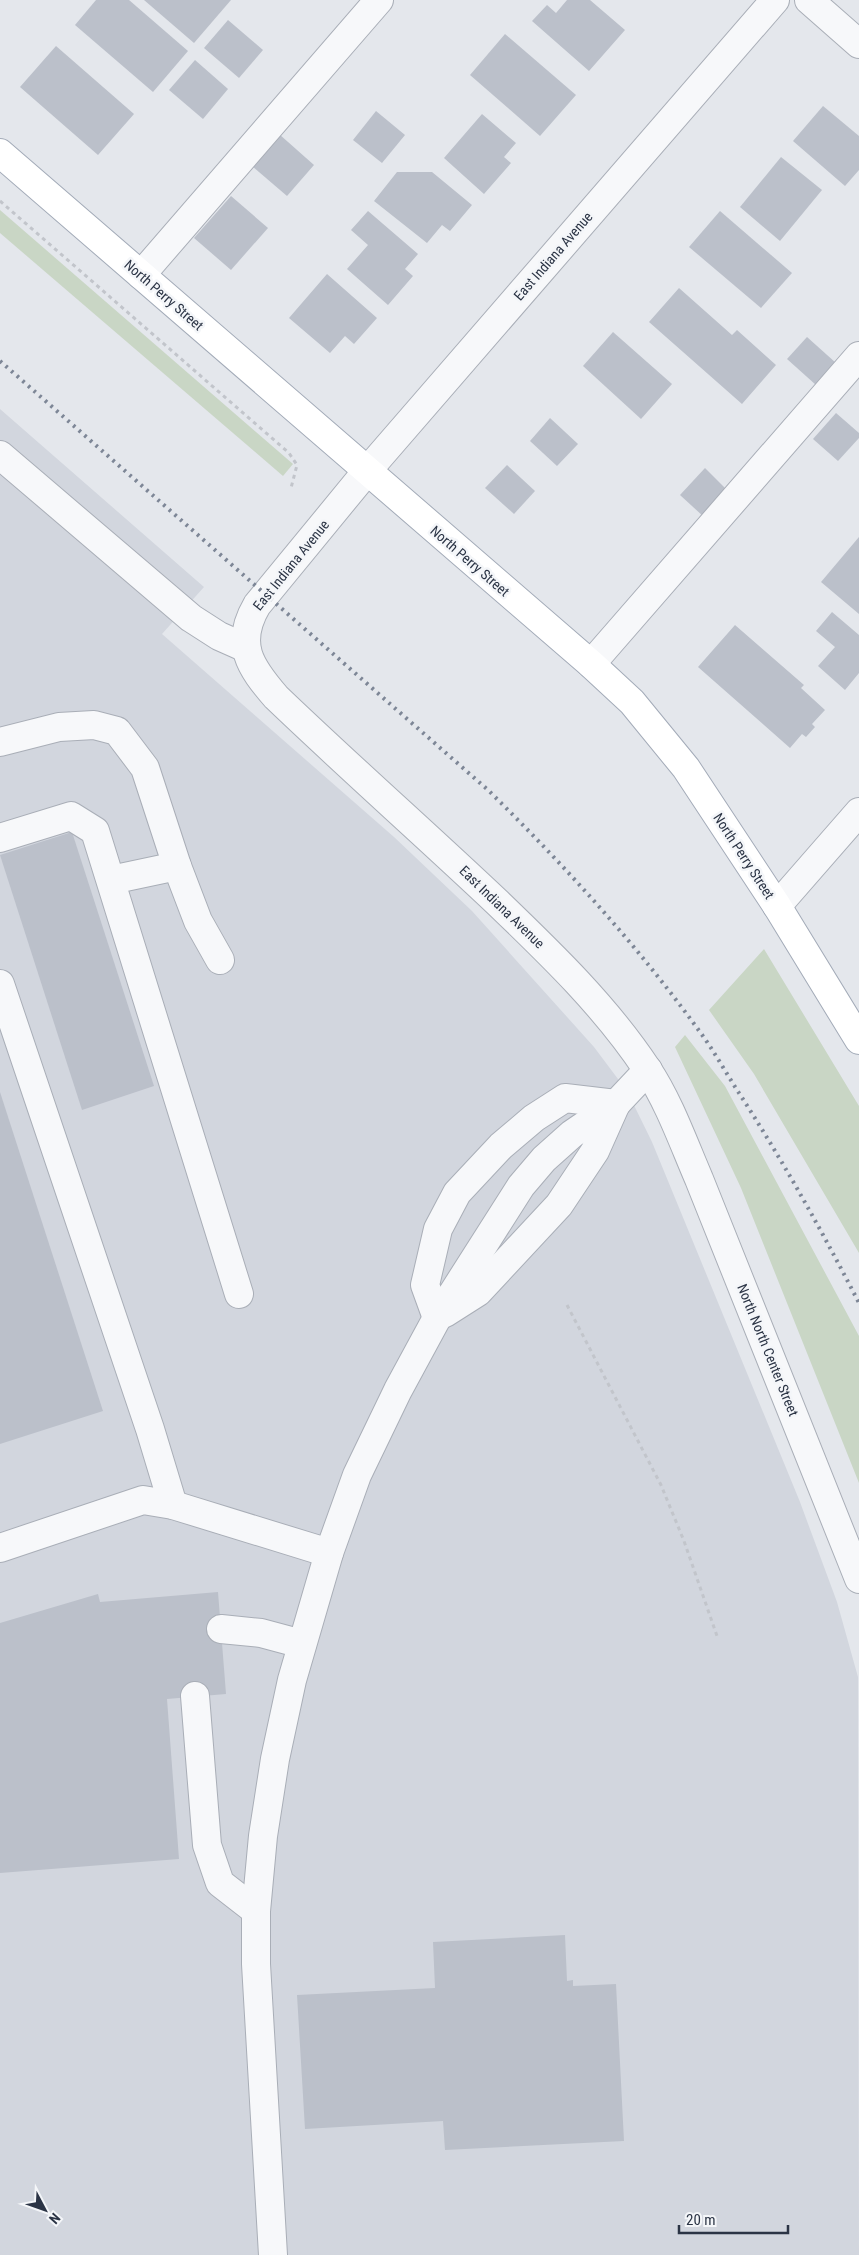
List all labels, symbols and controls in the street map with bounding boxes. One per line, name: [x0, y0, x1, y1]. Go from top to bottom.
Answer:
street label: East Indiana Avenue: [510, 208, 596, 303]
street label: North Perry Street: [121, 256, 207, 334]
street label: East Indiana Avenue: [250, 516, 333, 613]
street label: North Perry Street: [427, 522, 513, 600]
street label: North Perry Street: [710, 810, 778, 902]
street label: East Indiana Avenue: [456, 862, 548, 952]
street label: North North Center Street: [734, 1282, 802, 1418]
north arrow: [20, 2185, 70, 2235]
scale bar: [679, 2202, 788, 2234]
text: N: [46, 2210, 64, 2227]
text: 20 m: [686, 2211, 716, 2229]

